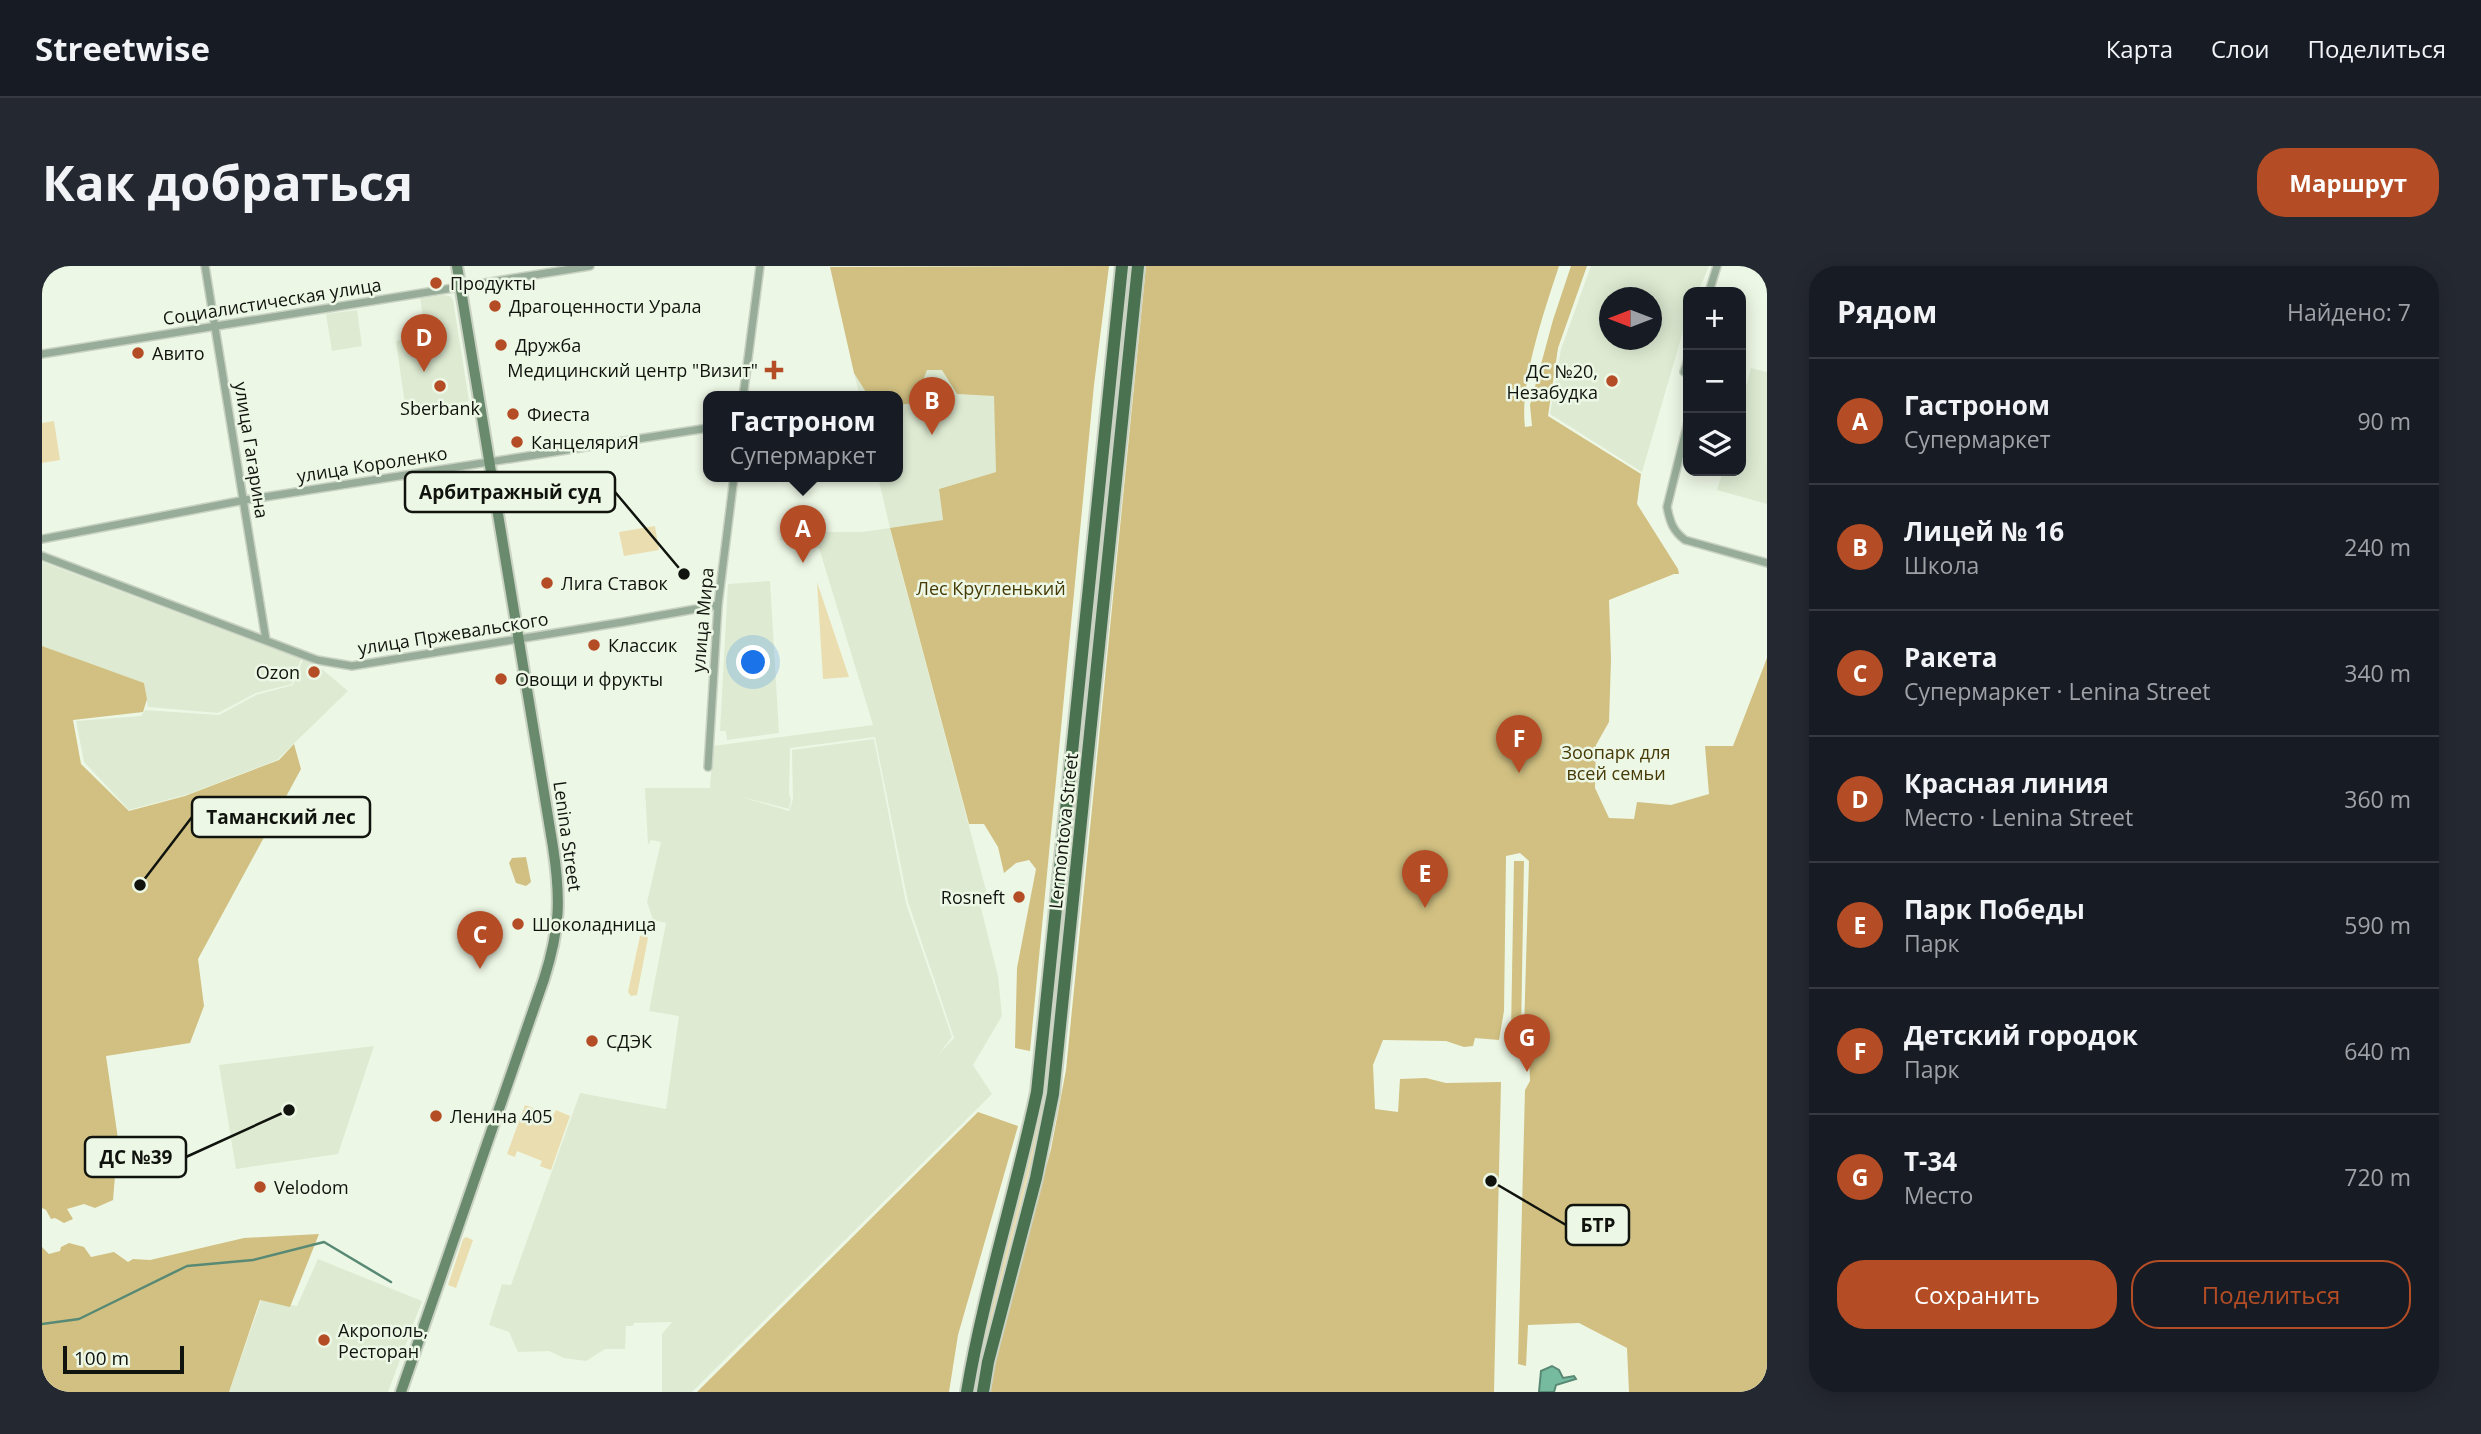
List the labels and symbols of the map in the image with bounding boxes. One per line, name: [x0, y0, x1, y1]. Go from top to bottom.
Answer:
place label: Продукты: [450, 271, 536, 295]
street label: Социалистическая улица: [161, 272, 383, 330]
marker: Продукты: [428, 275, 444, 291]
north arrow: [1599, 287, 1662, 350]
place label: Драгоценности Урала: [509, 294, 702, 318]
marker: Драгоценности Урала: [487, 298, 503, 314]
pin: D: [401, 314, 447, 372]
place label: Дружба: [515, 333, 581, 357]
marker: Дружба: [493, 337, 509, 353]
place label: Авито: [152, 341, 204, 365]
marker: Авито: [130, 345, 146, 361]
place label: Медицинский центр "Визит": [507, 358, 758, 382]
place label: ДС №20, Незабудка: [1507, 359, 1598, 404]
marker: Медицинский центр "Визит": [764, 360, 784, 380]
marker: ДС №20, Незабудка: [1604, 373, 1620, 389]
pin: B: [909, 377, 955, 435]
marker: Sberbank: [432, 378, 448, 394]
street label: улица Гагарина: [229, 380, 275, 520]
place label: Sberbank: [400, 396, 480, 420]
place label: Фиеста: [527, 402, 590, 426]
marker: Фиеста: [505, 406, 521, 422]
place label: КанцеляриЯ: [531, 430, 639, 454]
marker: КанцеляриЯ: [509, 434, 525, 450]
street label: улица Короленко: [295, 440, 449, 488]
callout: Арбитражный суд: [405, 472, 615, 512]
text: Арбитражный суд: [419, 479, 601, 505]
pin: A: [780, 505, 826, 563]
street label: улица Мира: [685, 566, 719, 674]
place label: Лига Ставок: [561, 571, 669, 595]
marker: Лига Ставок: [539, 575, 555, 591]
park label: Лес Кругленький: [916, 576, 1066, 600]
street label: улица Пржевальского: [356, 606, 550, 660]
place label: Классик: [608, 633, 678, 657]
marker: Классик: [586, 637, 602, 653]
your location: [736, 645, 770, 679]
place label: Ozon: [256, 660, 300, 684]
marker: Ozon: [306, 664, 322, 680]
place label: Овощи и фрукты: [515, 667, 663, 691]
marker: Овощи и фрукты: [493, 671, 509, 687]
pin: F: [1496, 715, 1542, 773]
park label: Зоопарк для всей семьи: [1562, 740, 1670, 785]
street label: Lermontova Street: [1043, 752, 1083, 910]
street label: Lenina Street: [548, 779, 588, 893]
callout: Таманский лес: [192, 797, 370, 837]
text: Таманский лес: [206, 804, 356, 830]
pin: E: [1402, 850, 1448, 908]
place label: Rosneft: [941, 885, 1005, 909]
marker: Rosneft: [1011, 889, 1027, 905]
pin: C: [457, 911, 503, 969]
place label: Шоколадница: [532, 912, 656, 936]
marker: Шоколадница: [510, 916, 526, 932]
pin: G: [1504, 1014, 1550, 1072]
place label: СДЭК: [606, 1029, 652, 1053]
marker: СДЭК: [584, 1033, 600, 1049]
place label: Ленина 405: [450, 1104, 553, 1128]
marker: Ленина 405: [428, 1108, 444, 1124]
callout: ДС №39: [85, 1137, 186, 1177]
text: ДС №39: [100, 1144, 173, 1170]
place label: Velodom: [274, 1175, 349, 1199]
marker: Velodom: [252, 1179, 268, 1195]
callout: БТР: [1566, 1205, 1629, 1245]
text: БТР: [1580, 1212, 1616, 1238]
place label: Акрополь, Ресторан: [338, 1318, 428, 1363]
marker: Акрополь, Ресторан: [316, 1332, 332, 1348]
scale bar: [63, 1343, 184, 1375]

